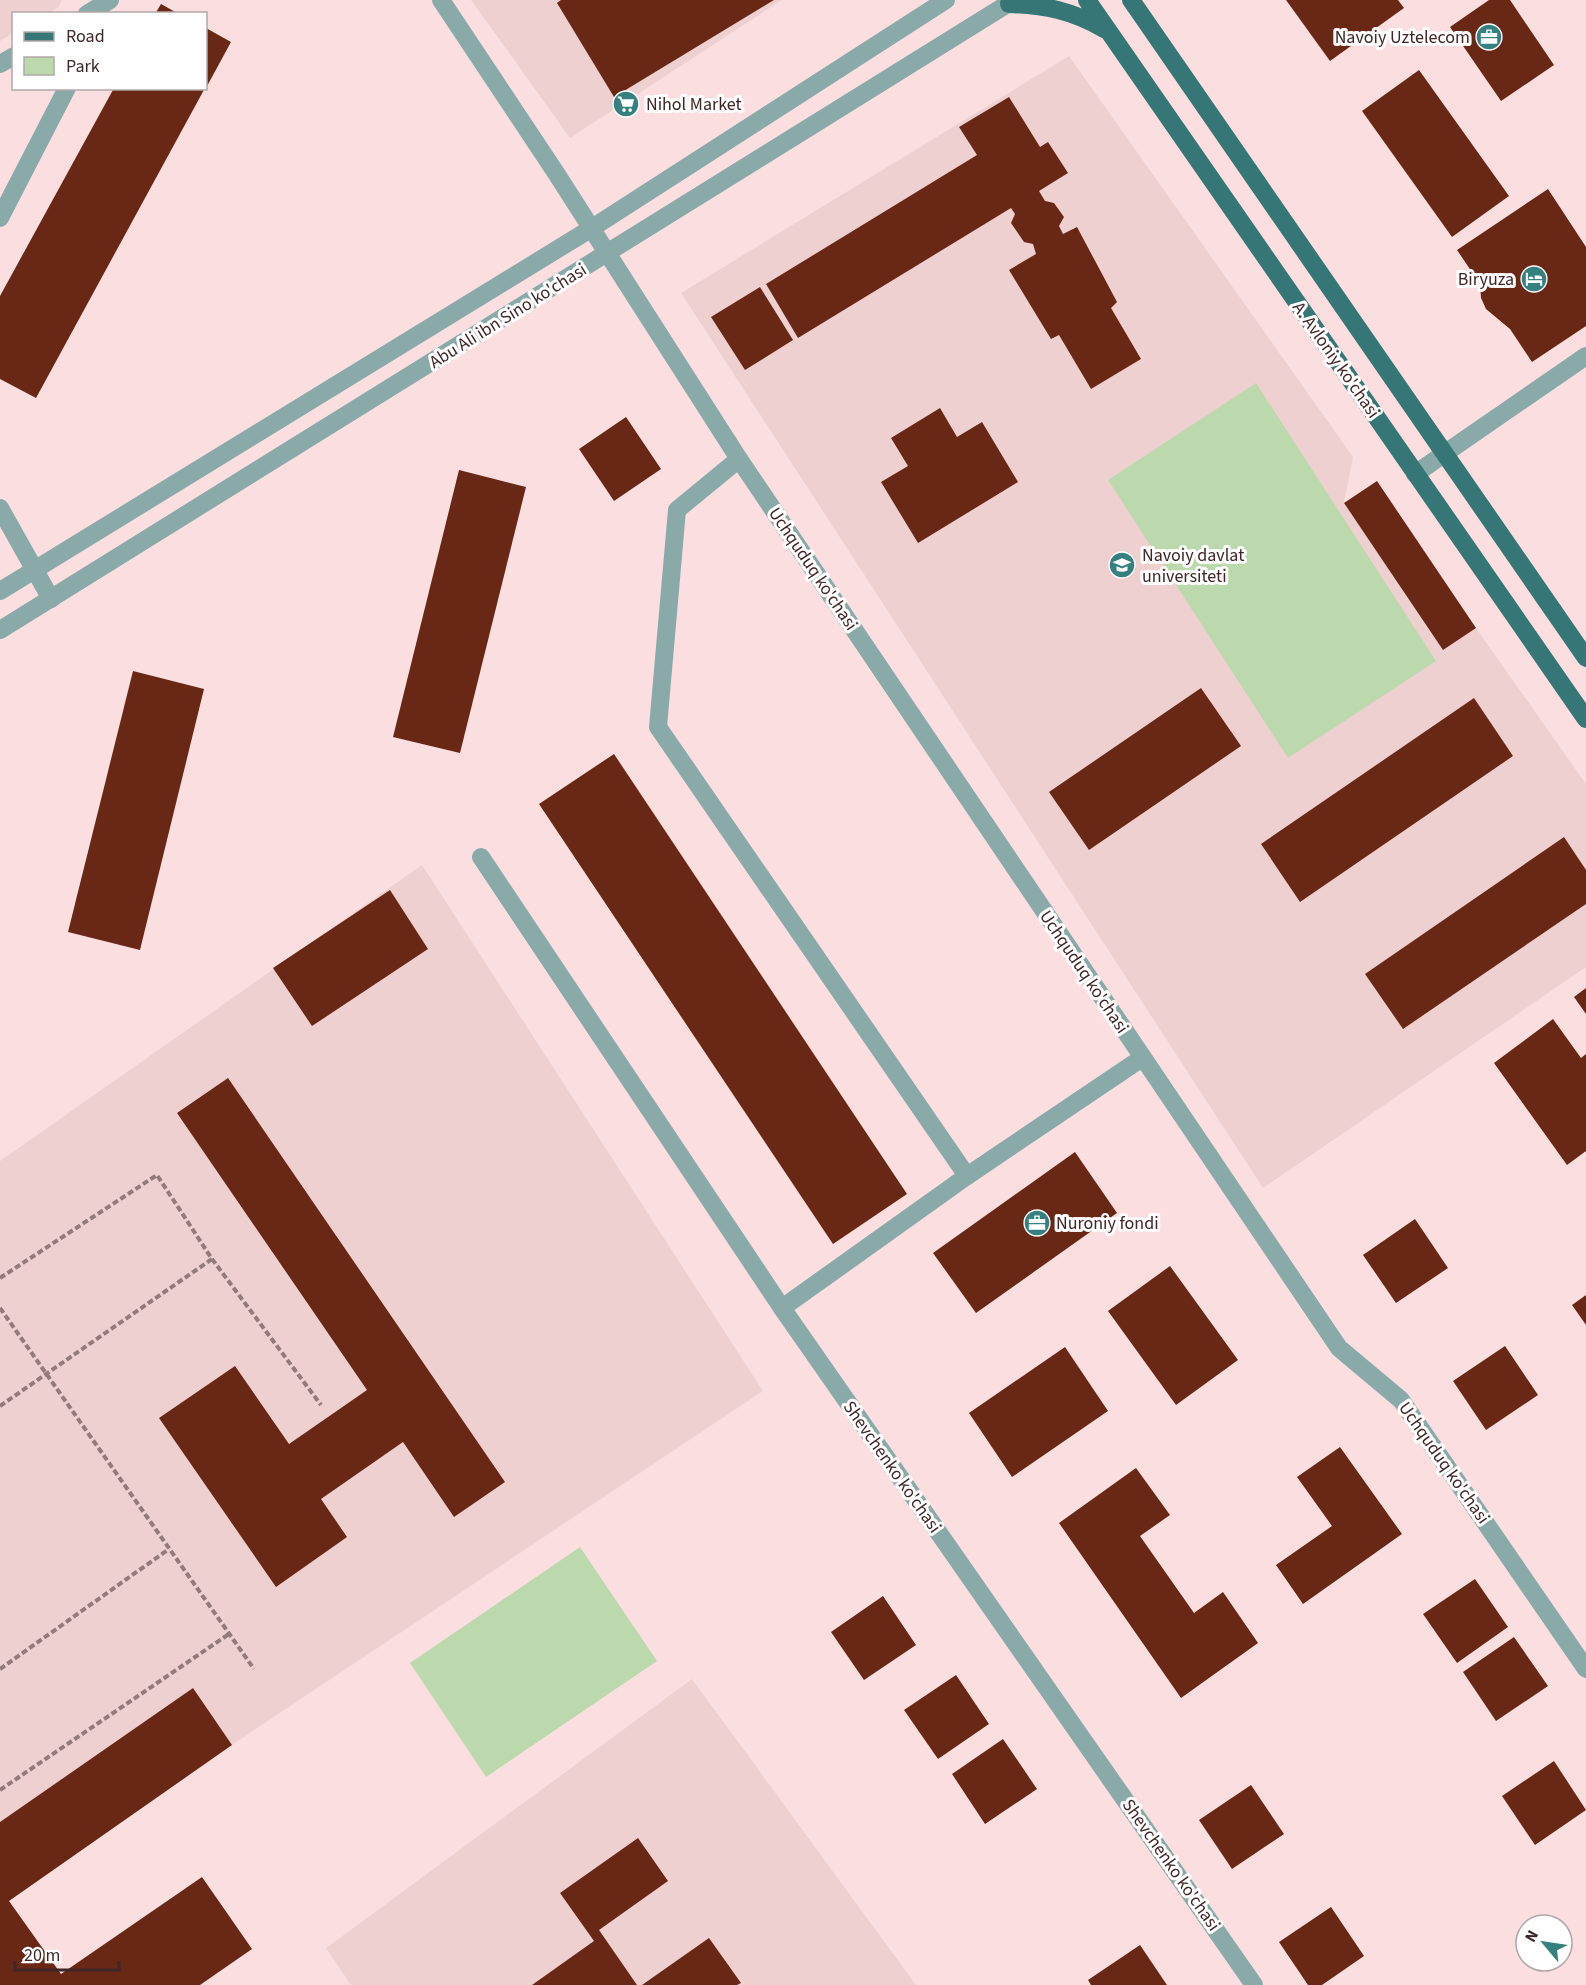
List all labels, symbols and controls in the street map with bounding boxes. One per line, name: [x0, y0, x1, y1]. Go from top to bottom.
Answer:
legend: [12, 12, 207, 90]
office icon: Navoiy Uztelecom: [1474, 22, 1504, 52]
text: Road: [66, 24, 105, 49]
place label: Navoiy Uztelecom: [1335, 25, 1470, 50]
text: Park: [66, 54, 100, 79]
supermarket icon: Nihol Market: [611, 89, 641, 119]
place label: Nihol Market: [646, 92, 742, 117]
street label: Abu Ali ibn Sino ko'chasi: [424, 257, 592, 375]
hotel icon: Biryuza: [1519, 264, 1549, 294]
place label: Biryuza: [1458, 267, 1514, 292]
street label: A. Avloniy ko'chasi: [1286, 297, 1386, 423]
street label: Uchquduq ko'chasi: [762, 502, 864, 636]
place label: Navoiy davlat universiteti: [1142, 543, 1244, 589]
school or university icon: Navoiy davlat universiteti: [1107, 550, 1137, 580]
street label: Uchquduq ko'chasi: [1033, 905, 1135, 1039]
office icon: Nuroniy fondi: [1022, 1208, 1052, 1238]
place label: Nuroniy fondi: [1056, 1211, 1159, 1236]
street label: Shevchenko ko'chasi: [837, 1396, 947, 1538]
street label: Uchquduq ko'chasi: [1393, 1397, 1495, 1529]
street label: Shevchenko ko'chasi: [1116, 1794, 1226, 1936]
north arrow: [1514, 1913, 1574, 1973]
text: N: [1520, 1926, 1544, 1946]
scale bar: [15, 1934, 118, 1972]
text: 20 m: [24, 1943, 60, 1968]

